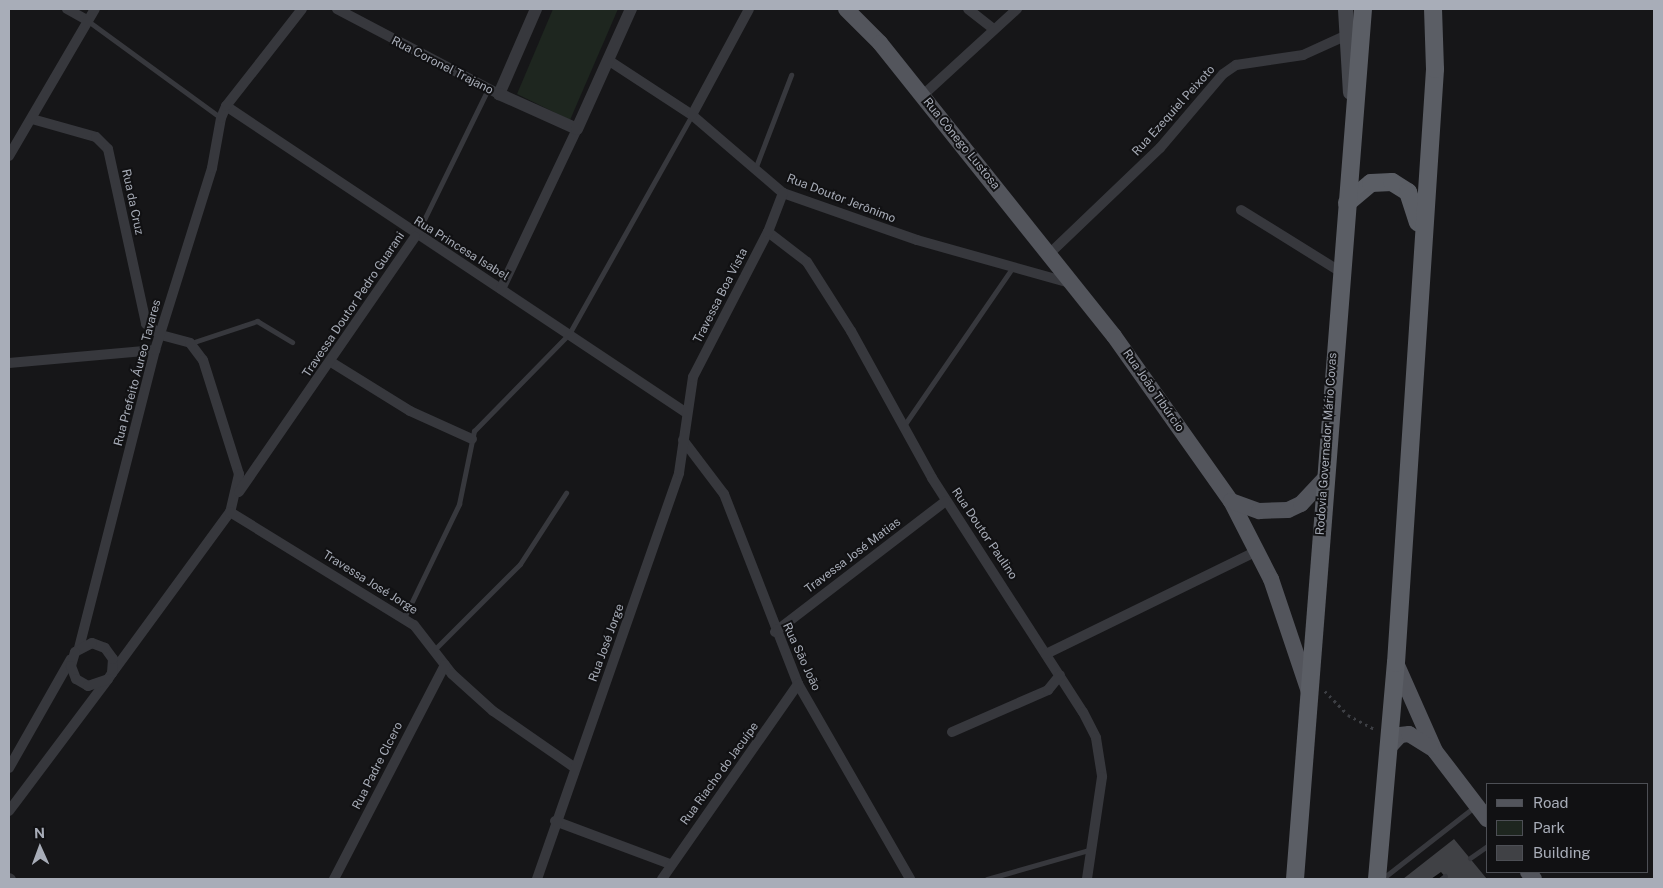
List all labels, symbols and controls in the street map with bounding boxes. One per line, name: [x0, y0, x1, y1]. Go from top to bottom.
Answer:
street label: Rua Coronel Trajano: [389, 34, 495, 98]
street label: Rua Ezequiel Peixoto: [1130, 63, 1218, 159]
street label: Rua Cônego Lustosa: [920, 95, 1002, 193]
street label: Rua da Cruz: [118, 168, 146, 236]
street label: Rua Doutor Jerônimo: [785, 172, 897, 226]
street label: Rua Princesa Isabel: [411, 214, 511, 284]
street label: Travessa Doutor Pedro Guarani: [300, 230, 408, 380]
street label: Travessa Boa Vista: [691, 246, 751, 346]
street label: Rua Prefeito Áureo Tavares: [111, 298, 165, 448]
street label: Rua João Tibúrcio: [1119, 347, 1187, 435]
street label: Rodovia Governador Mário Covas: [1313, 352, 1341, 536]
street label: Rua Doutor Paulino: [948, 486, 1020, 582]
street label: Travessa José Matias: [802, 515, 904, 597]
street label: Travessa José Jorge: [320, 548, 420, 618]
street label: Rua José Jorge: [586, 602, 628, 684]
street label: Rua São João: [779, 621, 823, 693]
street label: Rua Padre Clcero: [350, 720, 406, 812]
street label: Rua Riacho do Jacuípe: [678, 720, 762, 828]
legend: [1486, 783, 1648, 873]
text: Road: [1533, 794, 1569, 811]
text: Park: [1533, 819, 1565, 836]
north arrow: [15, 823, 65, 873]
text: N: [34, 825, 45, 841]
text: Building: [1533, 844, 1591, 861]

